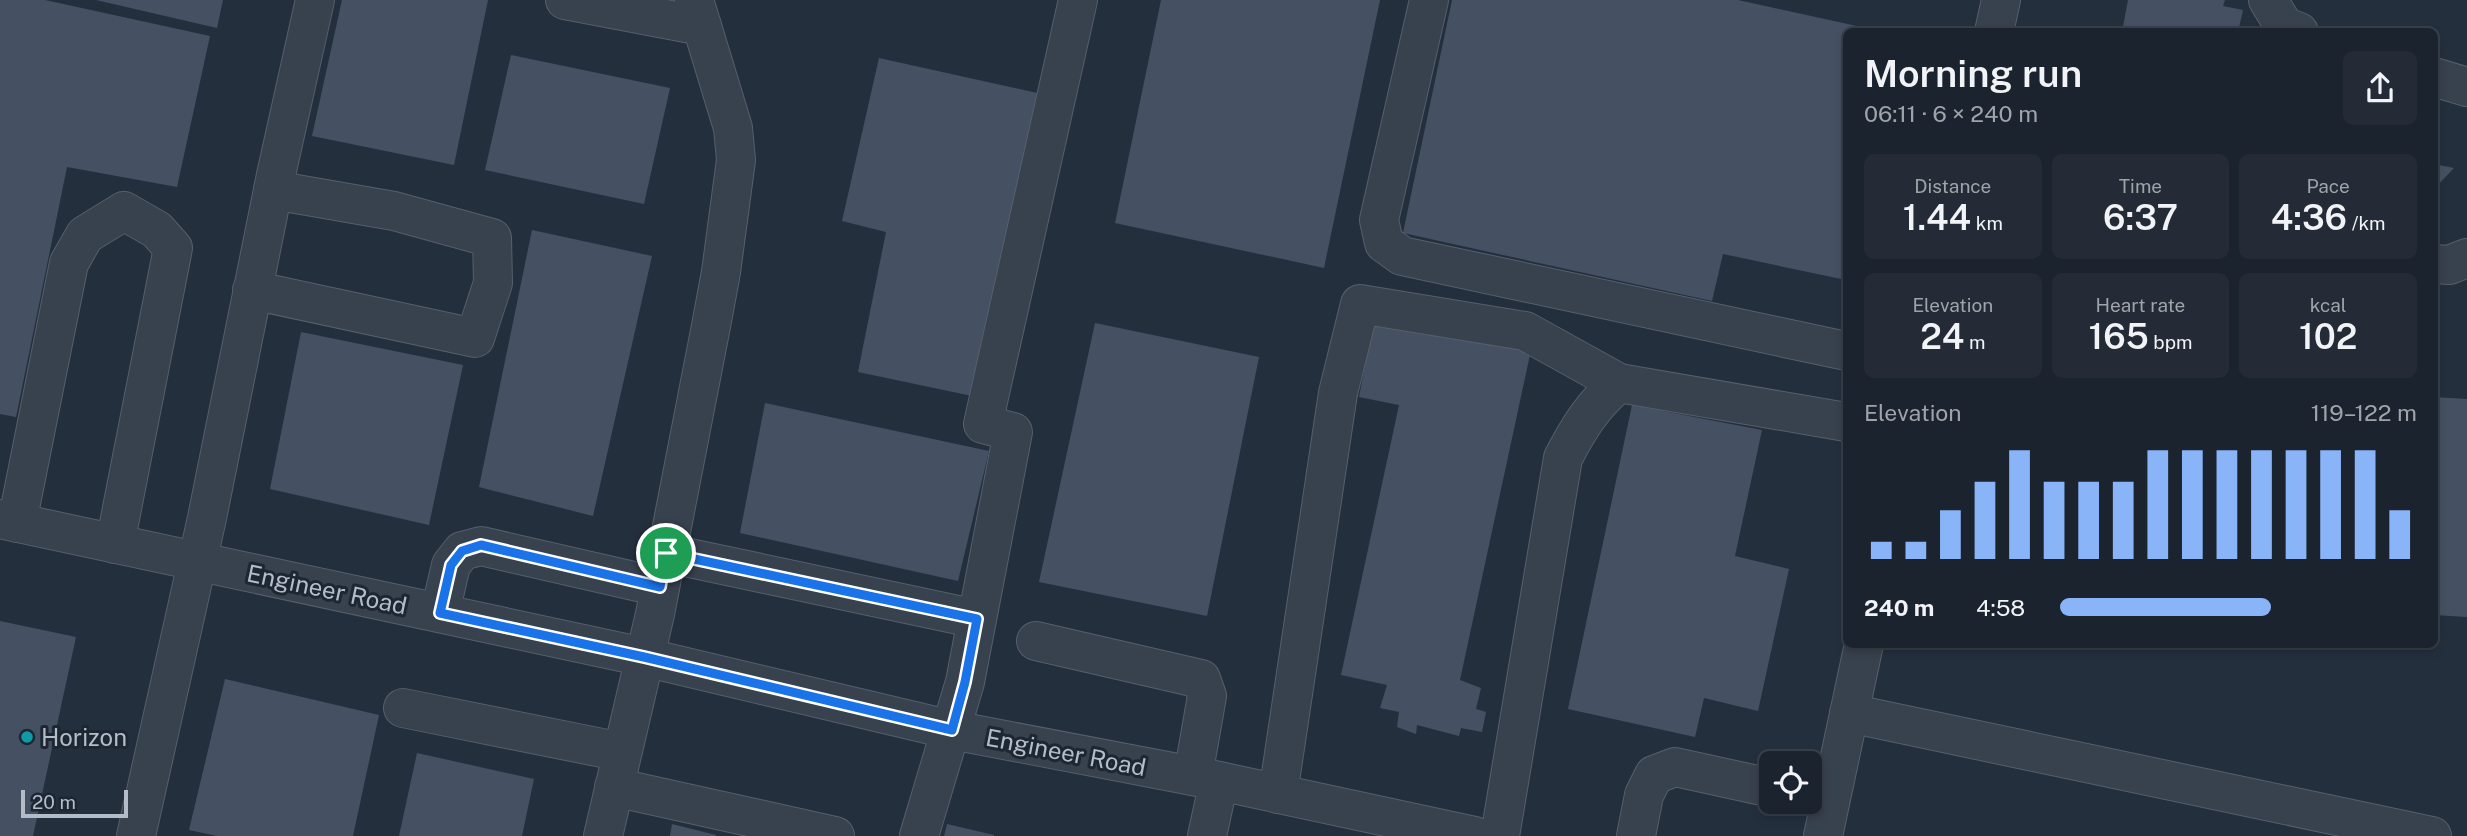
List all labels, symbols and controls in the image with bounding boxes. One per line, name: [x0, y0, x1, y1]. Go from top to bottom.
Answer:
text: Morning run: [1864, 51, 2082, 96]
button: share: [2343, 51, 2417, 125]
text: 06:11 · 6 × 240 m: [1864, 100, 2038, 127]
text: Distance: [1914, 175, 1991, 197]
text: Time: [2119, 175, 2162, 197]
text: Pace: [2306, 175, 2350, 197]
text: 1.44: [1903, 197, 1971, 238]
text: 6:37: [2103, 197, 2178, 238]
text: 4:36: [2271, 197, 2347, 238]
text: km: [1971, 212, 2003, 234]
text: /km: [2347, 212, 2386, 234]
text: Elevation: [1913, 294, 1993, 316]
text: Heart rate: [2096, 294, 2185, 316]
text: kcal: [2310, 294, 2347, 316]
text: 24: [1920, 316, 1964, 357]
text: 165: [2089, 316, 2149, 357]
text: 102: [2299, 316, 2357, 357]
text: m: [1964, 331, 1985, 353]
text: bpm: [2149, 331, 2192, 353]
text: Elevation: [1864, 399, 1962, 426]
text: 119–122 m: [2311, 399, 2417, 426]
pin: [636, 523, 696, 583]
icon: arrive: [647, 534, 685, 572]
street label: Engineer Road: [245, 558, 409, 620]
text: 240 m: [1864, 594, 1934, 621]
text: 4:58: [1976, 594, 2025, 621]
place label: Horizon: [41, 723, 127, 751]
street label: Engineer Road: [984, 723, 1148, 781]
marker: Horizon: [19, 729, 35, 745]
map controls: [1759, 751, 1822, 814]
button: locate: [1759, 751, 1822, 814]
scale bar: [21, 787, 128, 819]
text: 20 m: [32, 791, 76, 813]

